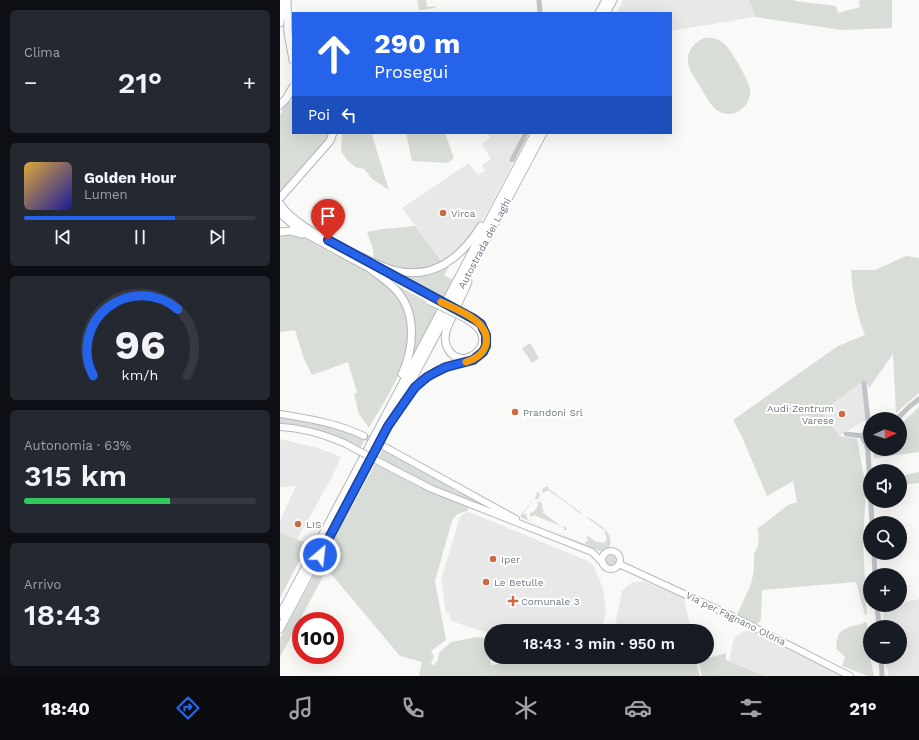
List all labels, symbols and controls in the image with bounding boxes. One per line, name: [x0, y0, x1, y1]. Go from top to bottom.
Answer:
text: 290 m: [374, 27, 460, 60]
icon: ahead: [308, 28, 360, 80]
text: Clima: [24, 45, 60, 60]
text: Prosegui: [374, 61, 448, 82]
text: 21°: [118, 65, 162, 100]
text: −: [24, 70, 37, 95]
text: +: [243, 70, 256, 95]
icon: left: [338, 104, 360, 126]
text: Poi: [308, 106, 330, 124]
text: Golden Hour: [84, 169, 176, 187]
text: Lumen: [84, 187, 128, 202]
street label: Autostrada dei Laghi: [456, 196, 513, 290]
pin: [311, 199, 345, 240]
icon: arrive: [317, 205, 339, 227]
marker: Virca: [438, 208, 448, 218]
place label: Virca: [451, 208, 476, 219]
icon: previous: [52, 226, 74, 248]
icon: pause: [129, 226, 151, 248]
icon: next: [206, 226, 228, 248]
text: 96: [114, 320, 166, 369]
text: km/h: [122, 367, 158, 383]
place label: Audi Zentrum Varese: [767, 403, 834, 426]
marker: Prandoni Srl: [510, 407, 520, 417]
place label: Prandoni Srl: [523, 407, 583, 418]
marker: Audi Zentrum Varese: [837, 409, 847, 419]
north arrow: [863, 412, 907, 456]
map controls: [863, 412, 907, 664]
text: Autonomia · 63%: [24, 438, 131, 453]
text: 315 km: [24, 458, 127, 493]
button: sound: [863, 464, 907, 508]
button: search: [863, 516, 907, 560]
marker: LIS: [293, 519, 303, 529]
place label: LIS: [306, 519, 321, 530]
position arrow: [299, 534, 341, 576]
marker: Iper: [488, 554, 498, 564]
place label: Iper: [501, 554, 520, 565]
button: +: [863, 568, 907, 612]
text: Arrivo: [24, 577, 61, 592]
marker: Le Betulle: [481, 577, 491, 587]
place label: Le Betulle: [494, 577, 544, 588]
street label: Via per Fagnano Olona: [684, 589, 788, 648]
marker: Comunale 3: [508, 596, 518, 606]
place label: Comunale 3: [521, 596, 580, 607]
text: 18:43: [24, 597, 101, 632]
speed limit sign: 100: [292, 612, 344, 664]
button: −: [863, 620, 907, 664]
text: 18:43 · 3 min · 950 m: [523, 635, 675, 653]
icon: directions: [174, 694, 202, 722]
icon: music: [287, 694, 315, 722]
icon: phone: [399, 694, 427, 722]
icon: climate: [512, 694, 540, 722]
icon: car: [624, 694, 652, 722]
icon: filters: [737, 694, 765, 722]
text: 18:40: [42, 698, 90, 719]
text: 21°: [849, 698, 877, 719]

